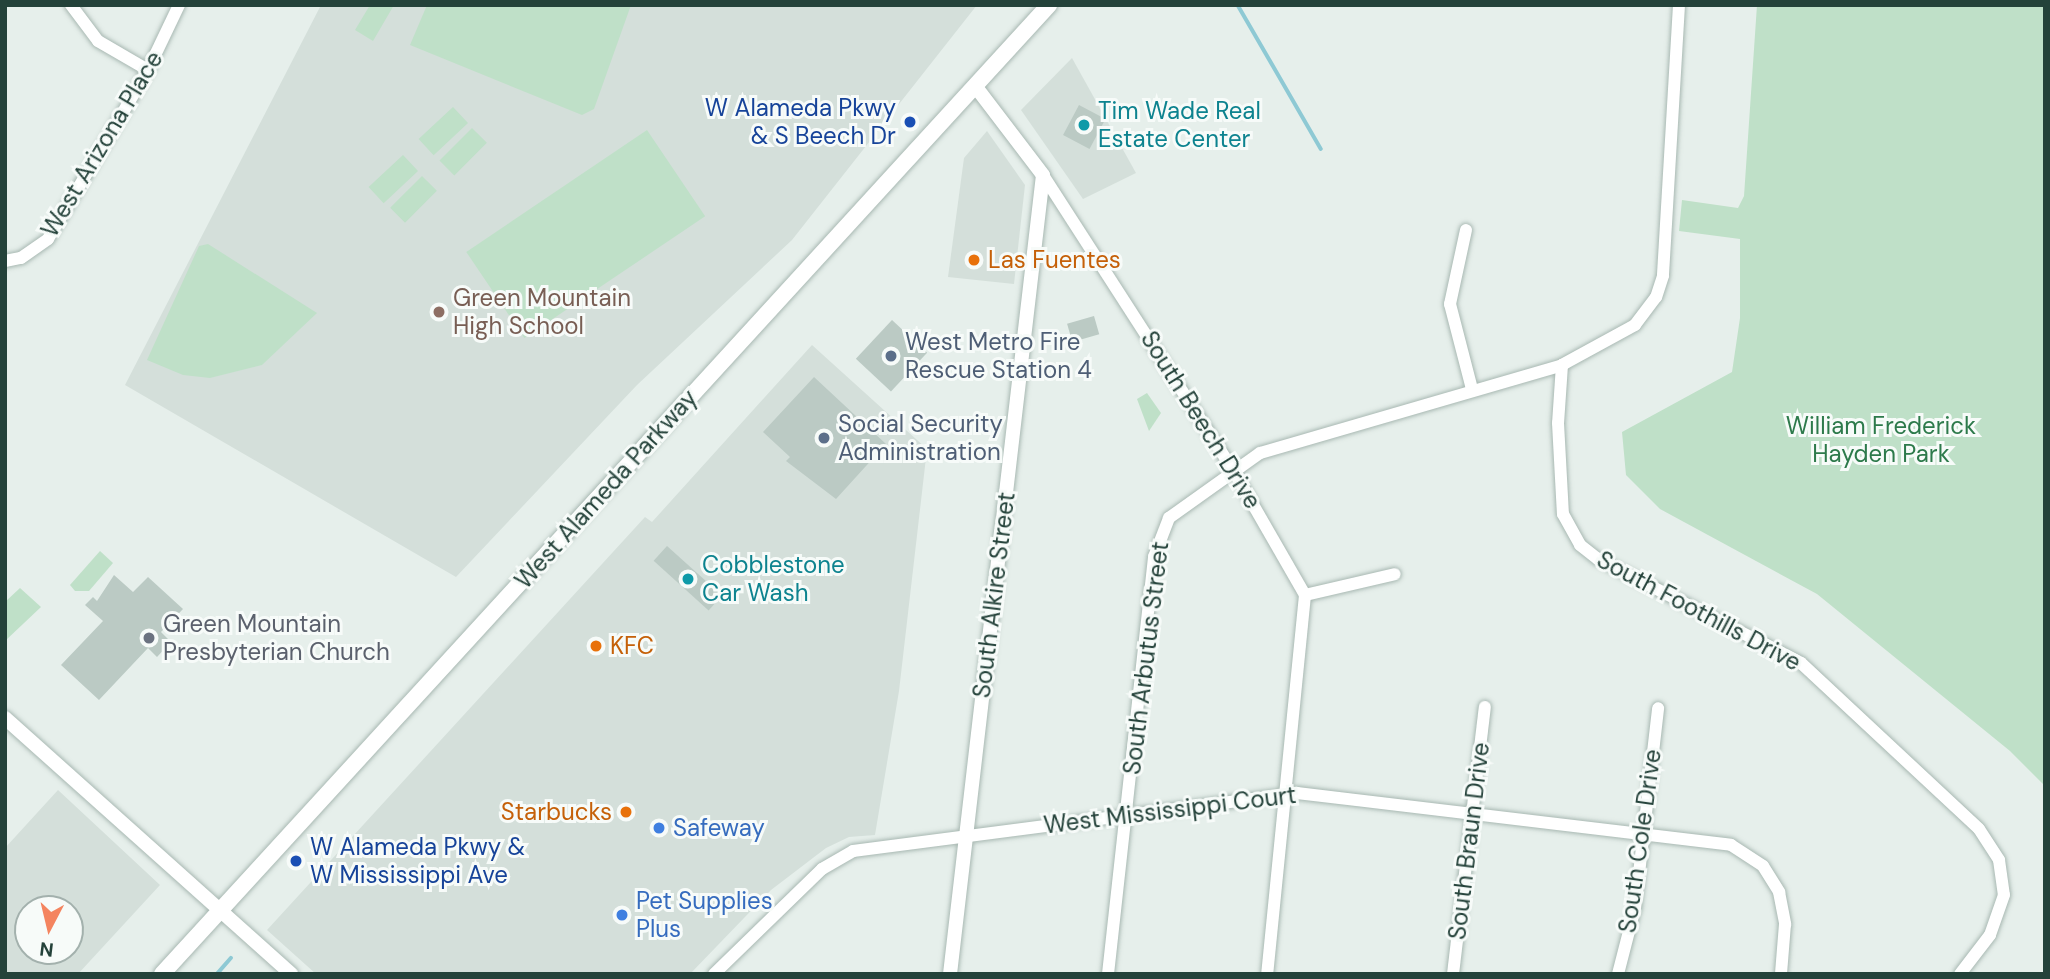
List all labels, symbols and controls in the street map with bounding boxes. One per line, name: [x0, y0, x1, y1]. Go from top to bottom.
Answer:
street label: West Arizona Place: [35, 46, 169, 242]
place label: W Alameda Pkwy & S Beech Dr: [705, 94, 896, 150]
place label: Tim Wade Real Estate Center: [1098, 97, 1261, 153]
marker: W Alameda Pkwy & S Beech Dr: [902, 114, 918, 130]
marker: Tim Wade Real Estate Center: [1076, 117, 1092, 133]
place label: Las Fuentes: [988, 246, 1121, 274]
marker: Las Fuentes: [966, 252, 982, 268]
place label: Green Mountain High School: [453, 284, 631, 340]
marker: Green Mountain High School: [431, 304, 447, 320]
street label: South Beech Drive: [1135, 326, 1267, 514]
place label: West Metro Fire Rescue Station 4: [905, 328, 1092, 384]
marker: West Metro Fire Rescue Station 4: [883, 348, 899, 364]
street label: West Alameda Parkway: [509, 383, 703, 595]
place label: Social Security Administration: [838, 410, 1003, 466]
park label: William Frederick Hayden Park: [1786, 412, 1976, 468]
marker: Social Security Administration: [816, 430, 832, 446]
street label: South Alkire Street: [967, 490, 1021, 700]
street label: South Arbutus Street: [1117, 540, 1175, 776]
street label: South Foothills Drive: [1592, 545, 1806, 677]
place label: Cobblestone Car Wash: [702, 551, 845, 607]
marker: Cobblestone Car Wash: [680, 571, 696, 587]
place label: Green Mountain Presbyterian Church: [163, 610, 390, 666]
marker: Green Mountain Presbyterian Church: [141, 630, 157, 646]
place label: KFC: [610, 632, 654, 660]
marker: KFC: [588, 638, 604, 654]
street label: South Braun Drive: [1443, 741, 1495, 941]
street label: South Cole Drive: [1613, 747, 1667, 935]
street label: West Mississippi Court: [1042, 780, 1298, 840]
place label: Starbucks: [501, 798, 612, 826]
marker: Starbucks: [618, 804, 634, 820]
place label: Safeway: [673, 814, 765, 842]
marker: Safeway: [651, 820, 667, 836]
place label: W Alameda Pkwy & W Mississippi Ave: [310, 833, 525, 889]
marker: W Alameda Pkwy & W Mississippi Ave: [288, 853, 304, 869]
place label: Pet Supplies Plus: [636, 887, 773, 943]
north arrow: [14, 895, 84, 965]
marker: Pet Supplies Plus: [614, 907, 630, 923]
text: N: [38, 936, 55, 963]

